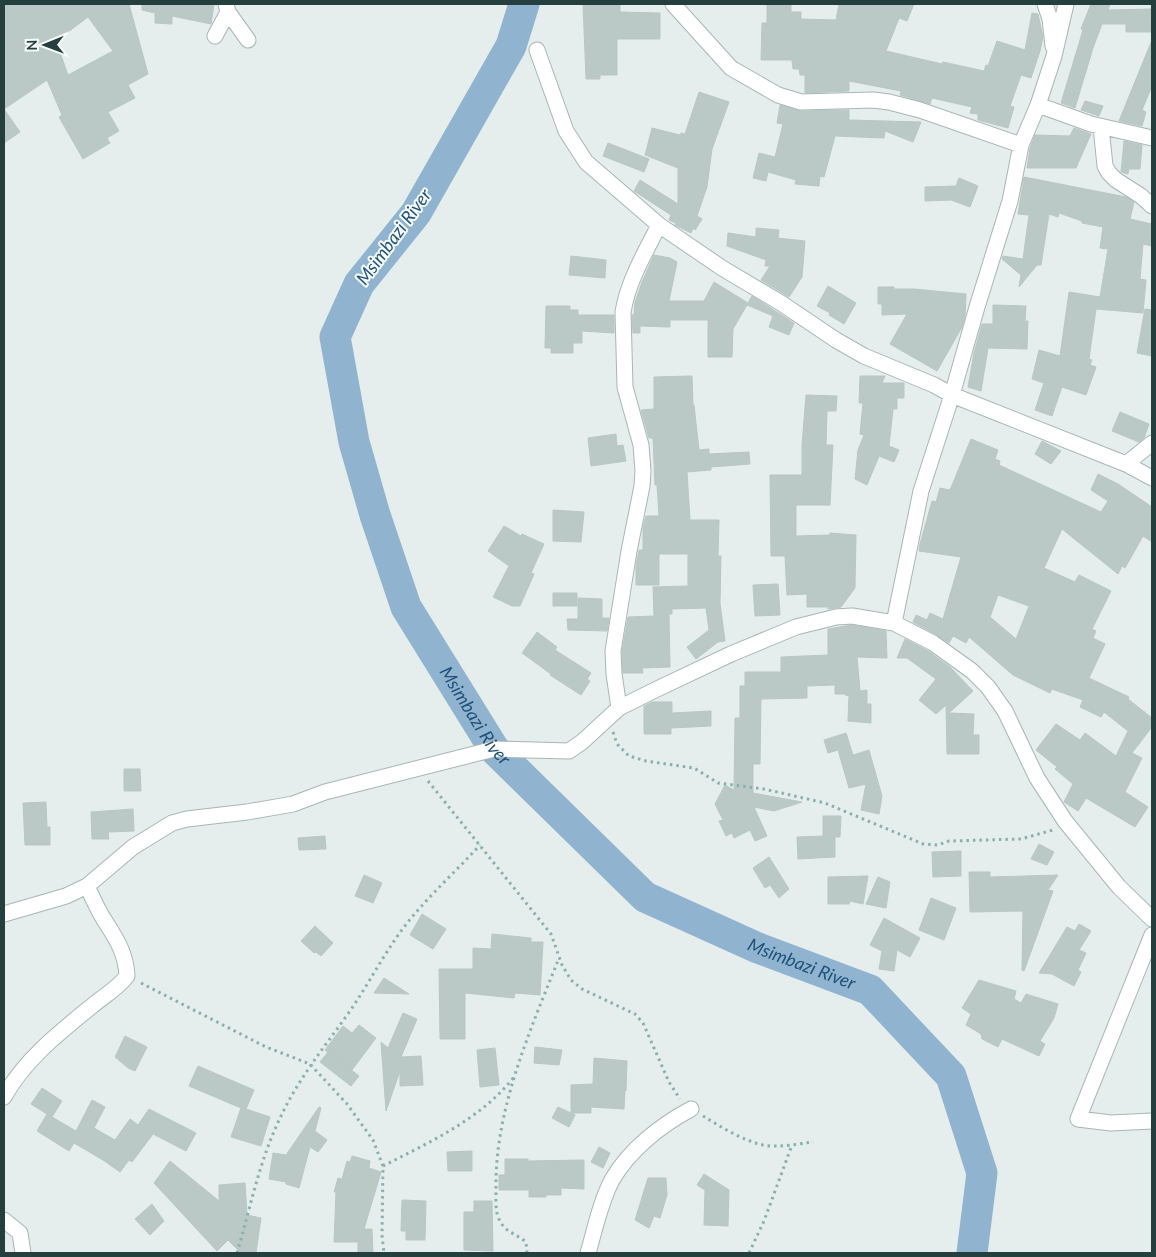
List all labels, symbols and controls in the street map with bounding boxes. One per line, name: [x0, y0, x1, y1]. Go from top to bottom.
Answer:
north arrow: [20, 20, 70, 70]
text: N: [23, 40, 40, 51]
water label: Msimbazi River: [351, 183, 436, 289]
water label: Msimbazi River: [436, 662, 516, 770]
water label: Msimbazi River: [745, 933, 860, 994]

